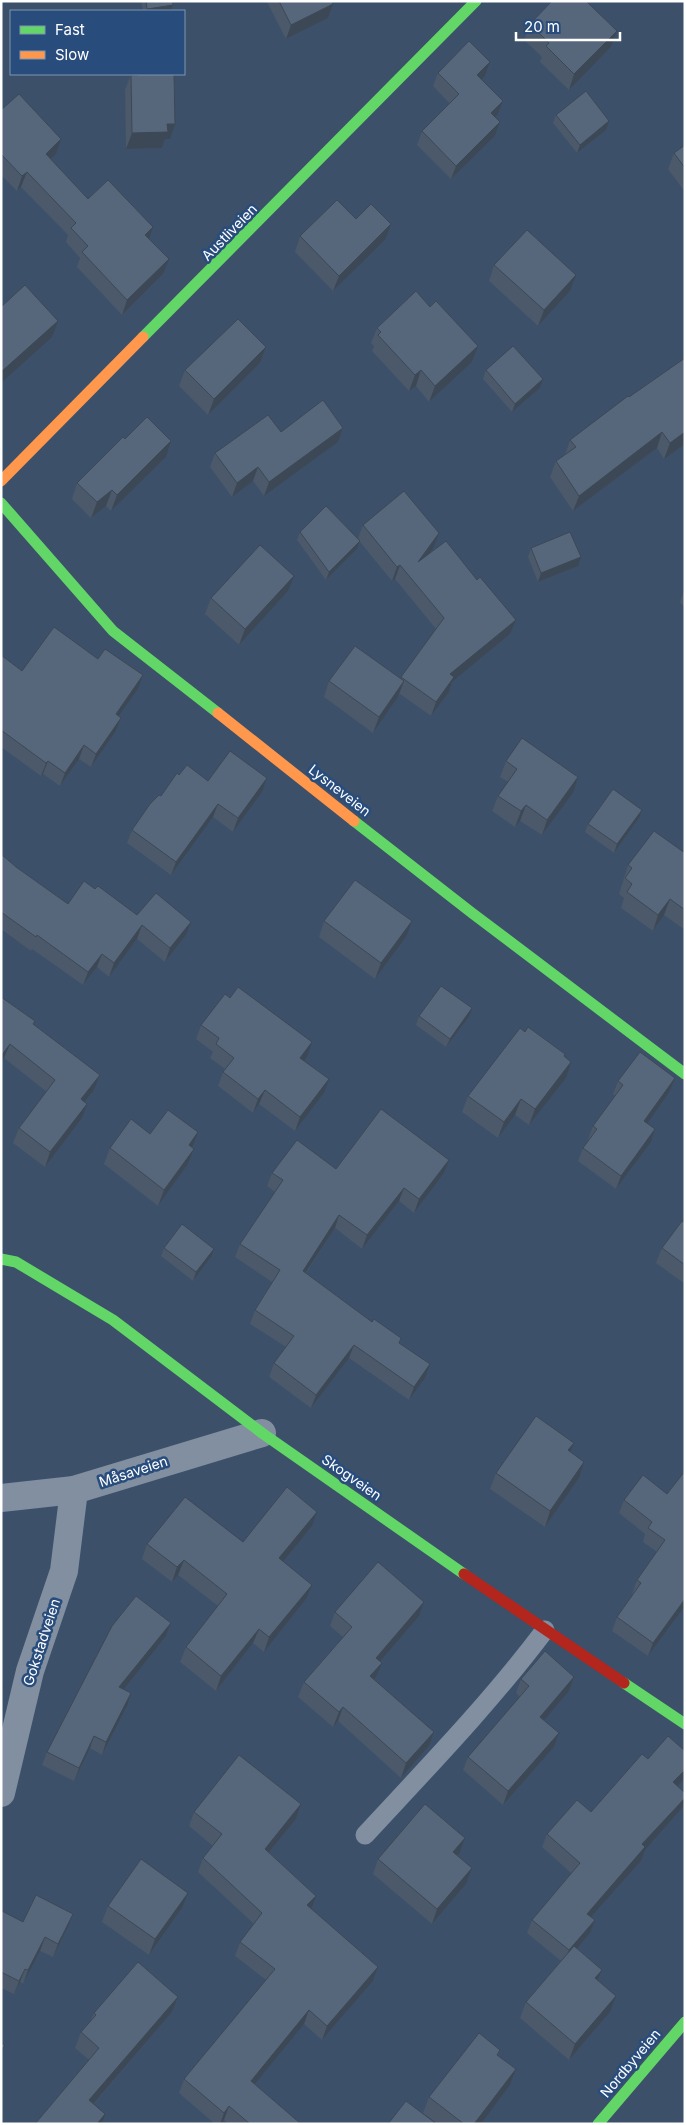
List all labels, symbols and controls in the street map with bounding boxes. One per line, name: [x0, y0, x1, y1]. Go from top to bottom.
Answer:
legend: [10, 10, 185, 75]
scale bar: [516, 10, 620, 42]
text: 20 m: [524, 17, 560, 36]
text: Fast: [55, 20, 85, 39]
text: Slow: [55, 45, 89, 64]
street label: Austliveien: [198, 200, 260, 264]
street label: Lysneveien: [306, 761, 374, 819]
street label: Skogveien: [319, 1450, 385, 1504]
street label: Måsaveien: [97, 1452, 169, 1490]
street label: Gokstadveien: [19, 1596, 63, 1688]
street label: Nordbyveien: [596, 2025, 664, 2101]

